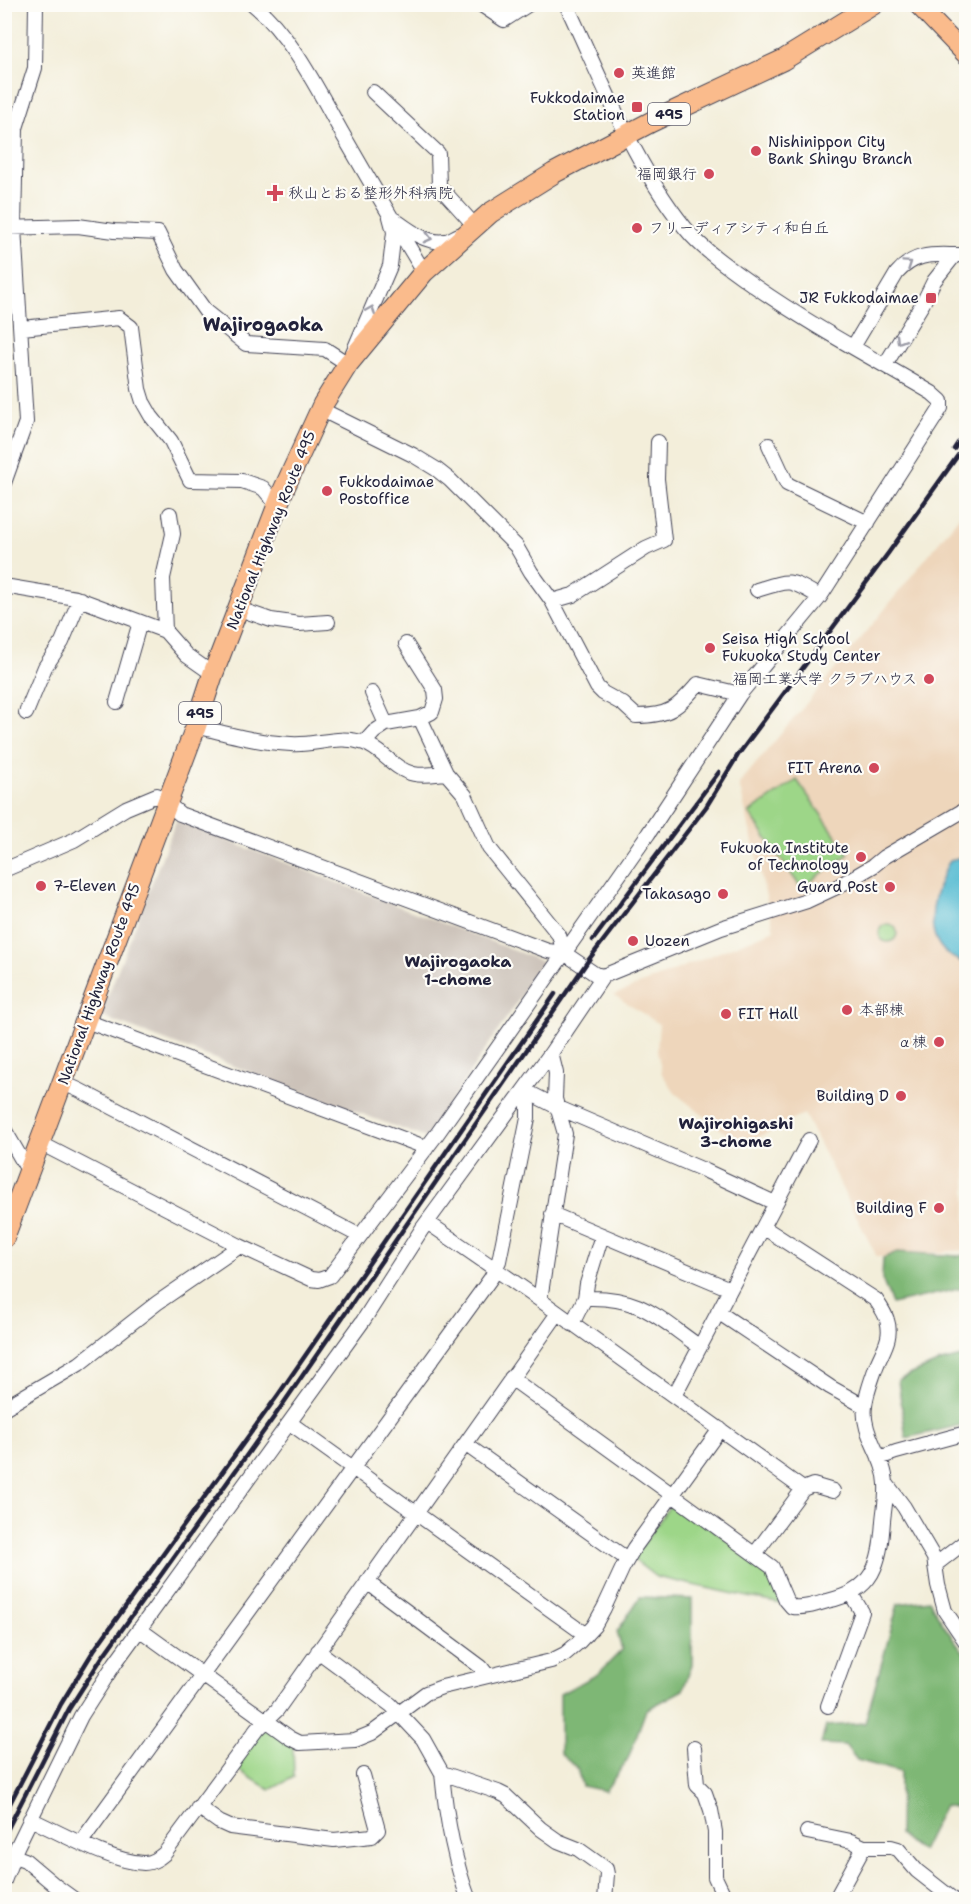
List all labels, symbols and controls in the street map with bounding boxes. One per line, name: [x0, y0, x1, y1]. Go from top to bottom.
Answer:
place label: 英進館: [631, 63, 676, 83]
marker: 英進館: [612, 66, 626, 80]
place label: Fukkodaimae Station: [530, 88, 625, 125]
marker: Fukkodaimae Station: [630, 100, 644, 114]
road number: 495: [648, 103, 690, 125]
place label: Nishinippon City Bank Shingu Branch: [768, 132, 912, 169]
marker: Nishinippon City Bank Shingu Branch: [749, 144, 763, 158]
place label: 福岡銀行: [637, 164, 697, 184]
marker: 福岡銀行: [702, 167, 716, 181]
place label: 秋山とおる整形外科病院: [288, 183, 453, 203]
marker: 秋山とおる整形外科病院: [266, 184, 284, 202]
place label: フリーディアシティ和白丘: [649, 218, 829, 238]
marker: フリーディアシティ和白丘: [630, 221, 644, 235]
one-way arrow: [422, 231, 433, 243]
one-way arrow: [902, 260, 913, 271]
place label: JR Fukkodaimae: [799, 288, 919, 308]
marker: JR Fukkodaimae: [924, 291, 938, 305]
one-way arrow: [364, 305, 376, 316]
district label: Wajirogaoka: [203, 313, 324, 337]
one-way arrow: [896, 334, 908, 344]
street label: National Highway Route 495: [222, 427, 320, 633]
place label: Fukkodaimae Postoffice: [339, 472, 434, 509]
marker: Fukkodaimae Postoffice: [320, 484, 334, 498]
place label: Seisa High School Fukuoka Study Center: [722, 629, 881, 666]
marker: Seisa High School Fukuoka Study Center: [703, 641, 717, 655]
place label: 福岡工業大学 クラブハウス: [733, 669, 917, 689]
marker: 福岡工業大学 クラブハウス: [922, 672, 936, 686]
road number: 495: [179, 702, 221, 724]
place label: FIT Arena: [787, 758, 863, 778]
marker: FIT Arena: [867, 761, 881, 775]
place label: Fukuoka Institute of Technology: [720, 838, 849, 875]
marker: Fukuoka Institute of Technology: [854, 850, 868, 864]
place label: 7-Eleven: [53, 876, 116, 896]
place label: Guard Post: [797, 877, 878, 897]
marker: 7-Eleven: [34, 879, 48, 893]
street label: National Highway Route 495: [53, 880, 145, 1088]
marker: Guard Post: [883, 880, 897, 894]
place label: Takasago: [642, 884, 711, 904]
marker: Takasago: [716, 887, 730, 901]
place label: Uozen: [645, 931, 690, 951]
marker: Uozen: [626, 934, 640, 948]
district label: Wajirogaoka 1-chome: [405, 951, 512, 990]
place label: 本部棟: [859, 1000, 904, 1020]
marker: 本部棟: [840, 1003, 854, 1017]
place label: FIT Hall: [738, 1004, 798, 1024]
marker: FIT Hall: [719, 1007, 733, 1021]
place label: α棟: [897, 1032, 927, 1052]
marker: α棟: [932, 1035, 946, 1049]
place label: Building D: [817, 1086, 889, 1106]
marker: Building D: [894, 1089, 908, 1103]
district label: Wajirohigashi 3-chome: [679, 1113, 794, 1152]
place label: Building F: [856, 1198, 927, 1218]
marker: Building F: [932, 1201, 946, 1215]

